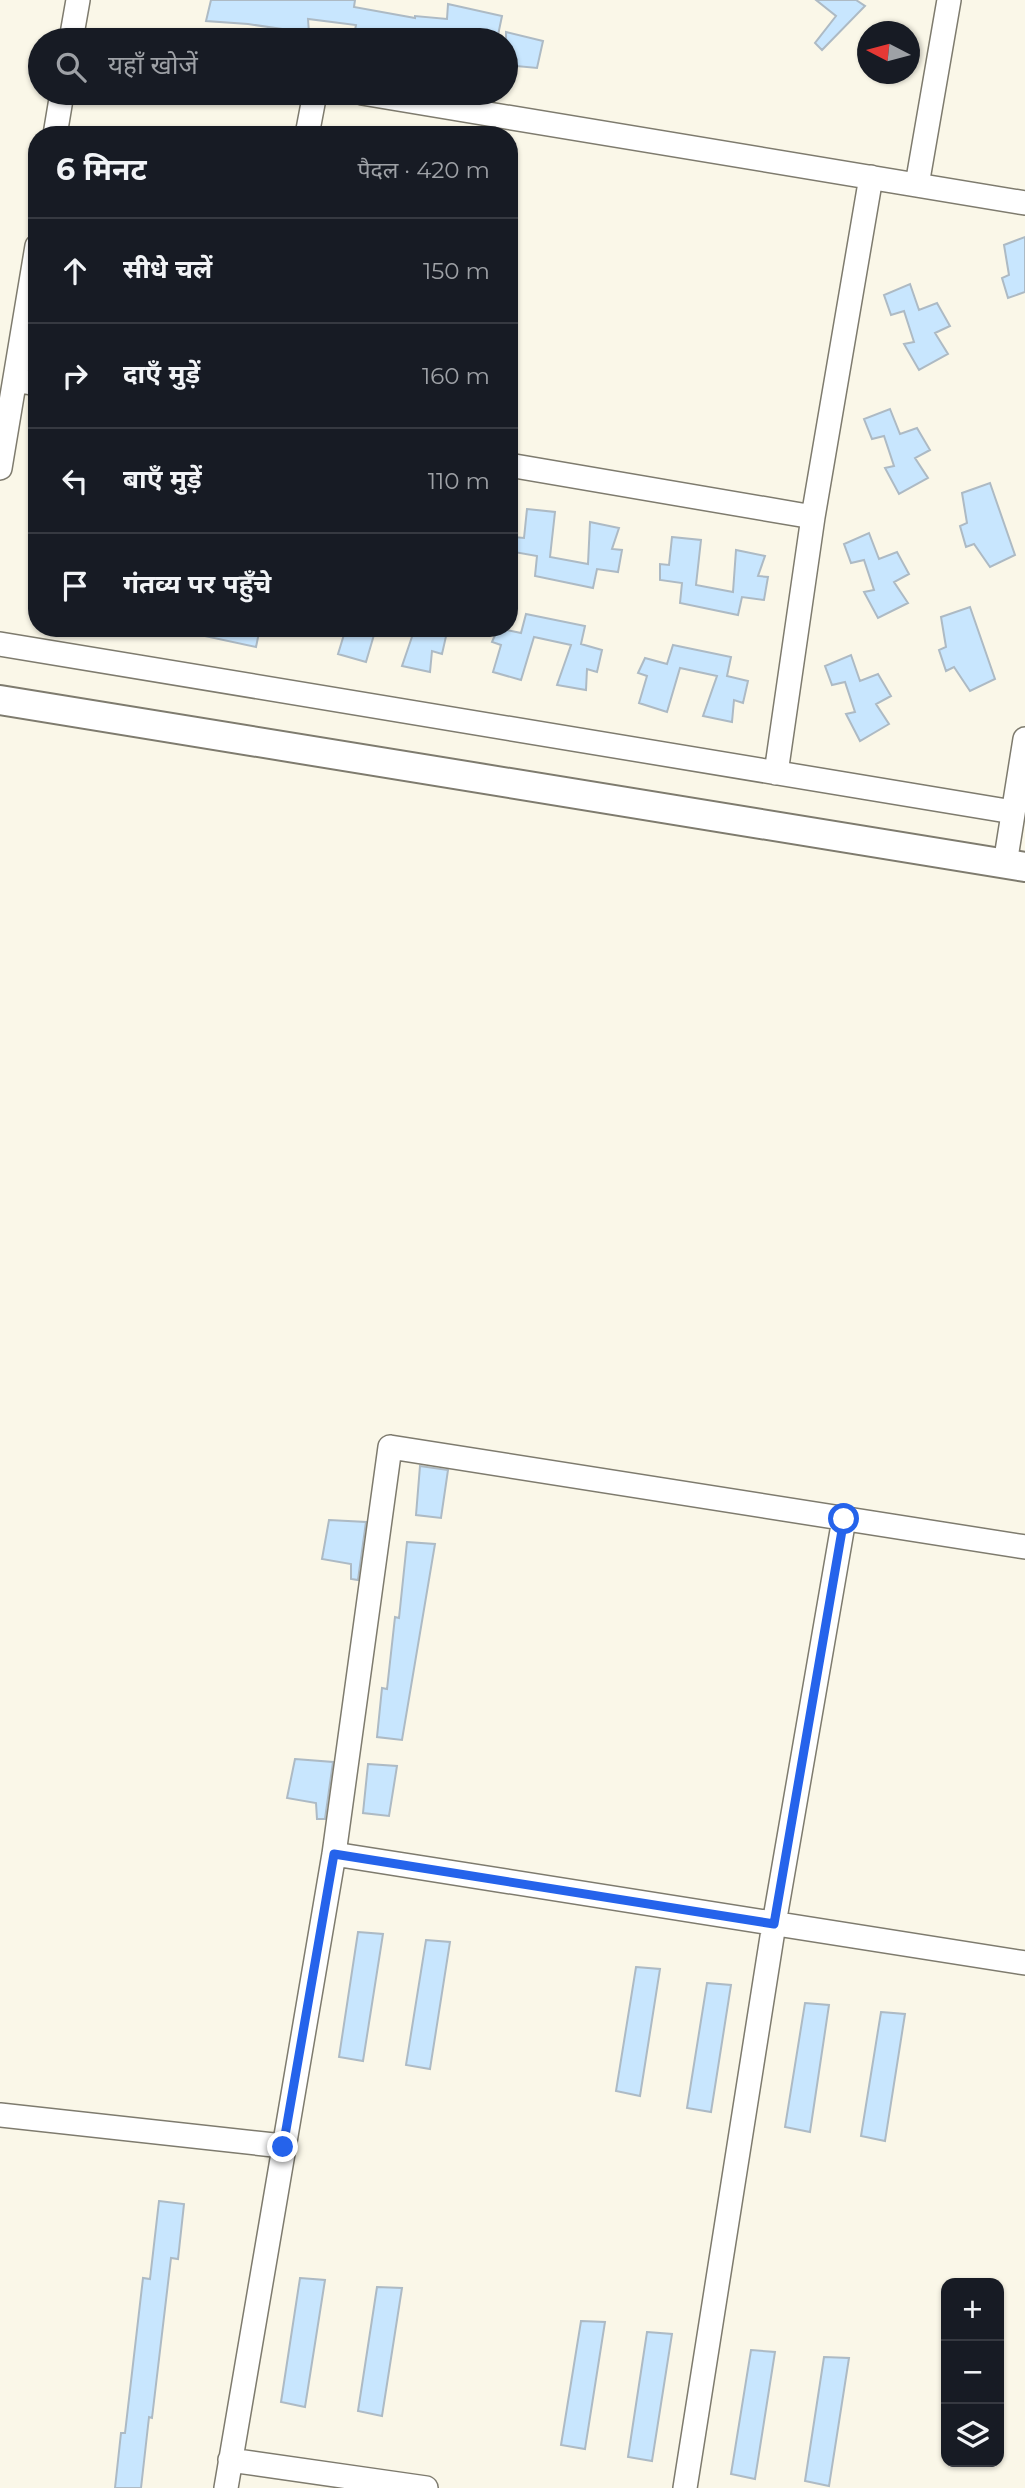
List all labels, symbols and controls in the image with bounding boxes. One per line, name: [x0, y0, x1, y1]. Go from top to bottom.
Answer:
north arrow: [857, 21, 920, 84]
search box: [28, 28, 518, 105]
icon: search: [52, 48, 90, 86]
text: यहाँ खोजें: [108, 49, 198, 81]
text: 6 मिनट: [56, 151, 147, 188]
text: पैदल · 420 m: [357, 156, 490, 184]
icon: ahead: [56, 252, 94, 290]
text: सीधे चलें: [123, 253, 212, 285]
text: 150 m: [423, 257, 490, 285]
icon: right: [56, 357, 94, 395]
text: दाएँ मुड़ें: [123, 358, 200, 390]
text: 160 m: [422, 362, 490, 390]
icon: left: [56, 462, 94, 500]
text: बाएँ मुड़ें: [123, 463, 202, 495]
text: 110 m: [428, 467, 490, 495]
icon: arrive: [56, 567, 94, 605]
text: गंतव्य पर पहुँचे: [123, 568, 271, 600]
route start: [828, 1503, 859, 1534]
route end: [267, 2131, 298, 2162]
map controls: [941, 2278, 1004, 2467]
button: +: [941, 2278, 1004, 2341]
button: −: [941, 2341, 1004, 2404]
button: layers: [941, 2404, 1004, 2467]

